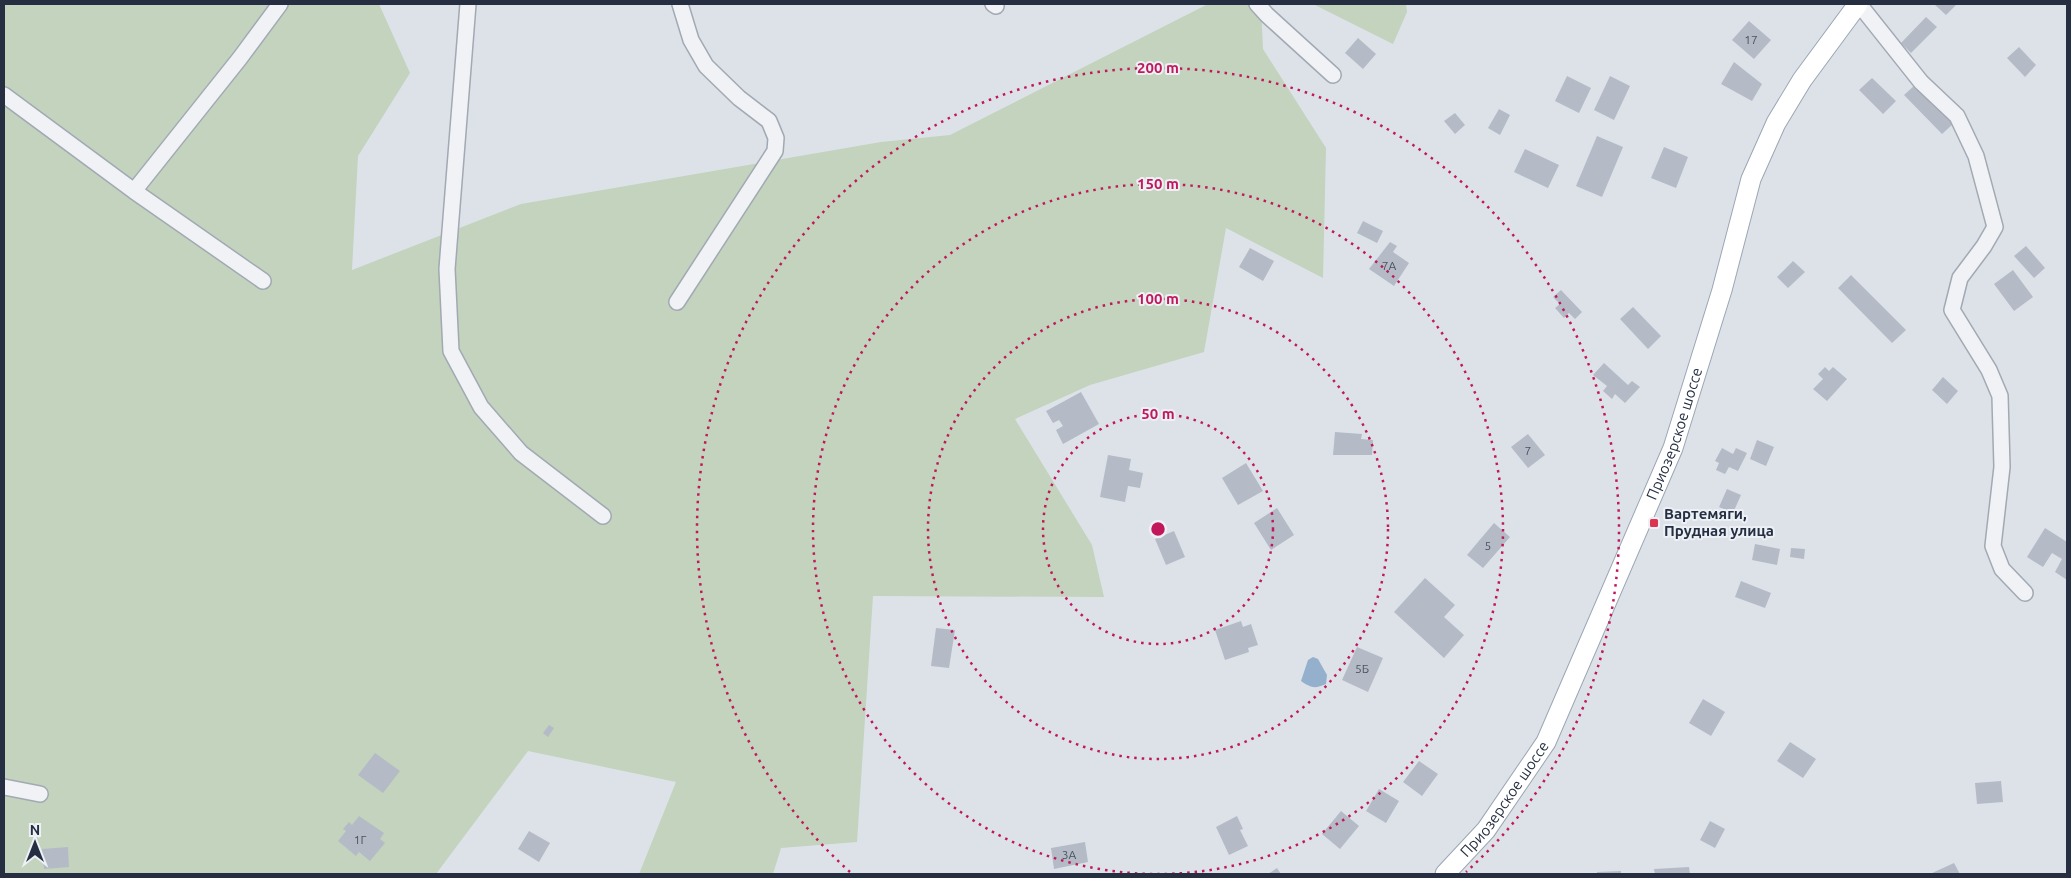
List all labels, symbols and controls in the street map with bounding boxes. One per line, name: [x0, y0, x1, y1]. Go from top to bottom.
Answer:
house number: 17: [1744, 33, 1758, 46]
text: 200 m: [1137, 59, 1179, 76]
text: 150 m: [1137, 175, 1179, 192]
house number: 7А: [1382, 259, 1396, 272]
text: 100 m: [1137, 290, 1179, 307]
street label: Приозерское шоссе: [1643, 365, 1705, 502]
text: 50 m: [1141, 405, 1175, 422]
house number: 7: [1525, 444, 1531, 457]
place label: Вартемяги, Прудная улица: [1664, 505, 1774, 539]
marker: Вартемяги, Прудная улица: [1648, 517, 1660, 529]
centre of rings: [1149, 520, 1167, 538]
house number: 5: [1485, 539, 1491, 552]
house number: 5Б: [1355, 662, 1369, 675]
street label: Приозерское шоссе: [1456, 738, 1552, 860]
north arrow: [10, 818, 60, 868]
text: N: [30, 822, 40, 838]
house number: 1Г: [354, 833, 366, 846]
house number: 3А: [1062, 848, 1076, 861]

